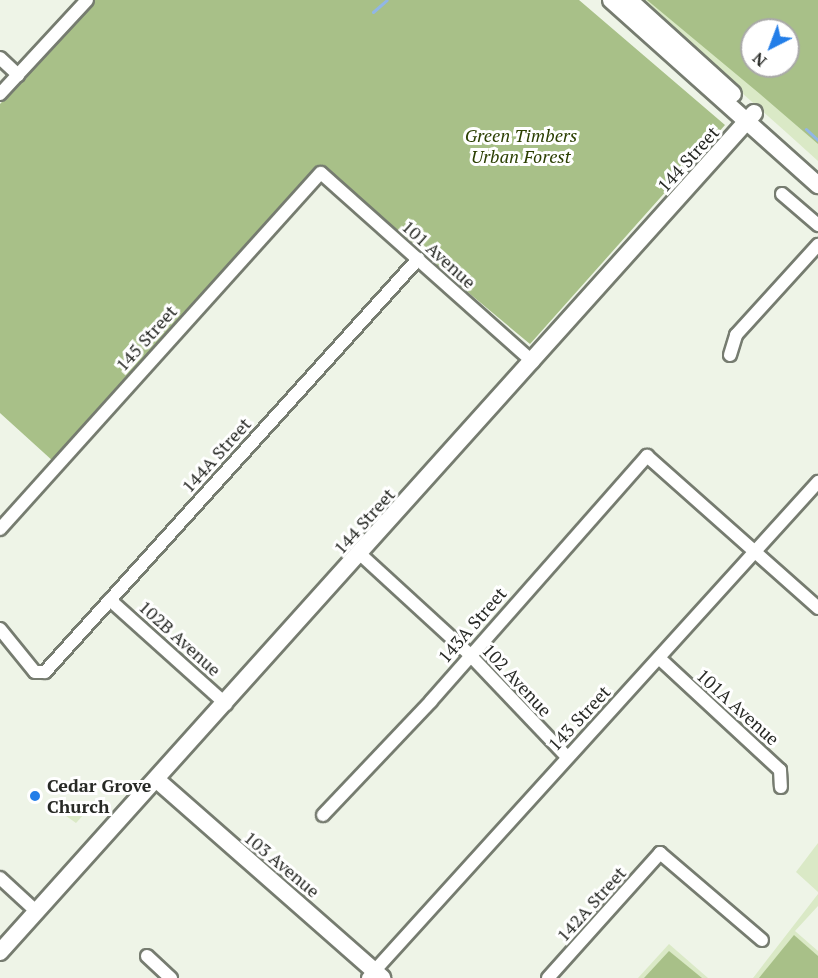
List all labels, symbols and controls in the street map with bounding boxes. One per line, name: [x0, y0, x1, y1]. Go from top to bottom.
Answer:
north arrow: [740, 18, 800, 78]
text: N: [747, 48, 771, 72]
street label: 144 Street: [653, 122, 723, 196]
park label: Green Timbers Urban Forest: [465, 125, 577, 168]
street label: 101 Avenue: [398, 215, 480, 293]
street label: 145 Street: [111, 301, 181, 375]
street label: 144A Street: [177, 413, 255, 497]
street label: 144 Street: [329, 484, 399, 558]
street label: 143A Street: [433, 583, 511, 667]
street label: 102B Avenue: [134, 595, 226, 681]
street label: 102 Avenue: [478, 639, 556, 721]
street label: 101A Avenue: [692, 664, 784, 750]
street label: 143 Street: [543, 681, 615, 755]
place label: Cedar Grove Church: [47, 775, 151, 818]
marker: Cedar Grove Church: [28, 789, 42, 803]
street label: 103 Avenue: [240, 826, 324, 902]
street label: 142A Street: [552, 862, 630, 946]

